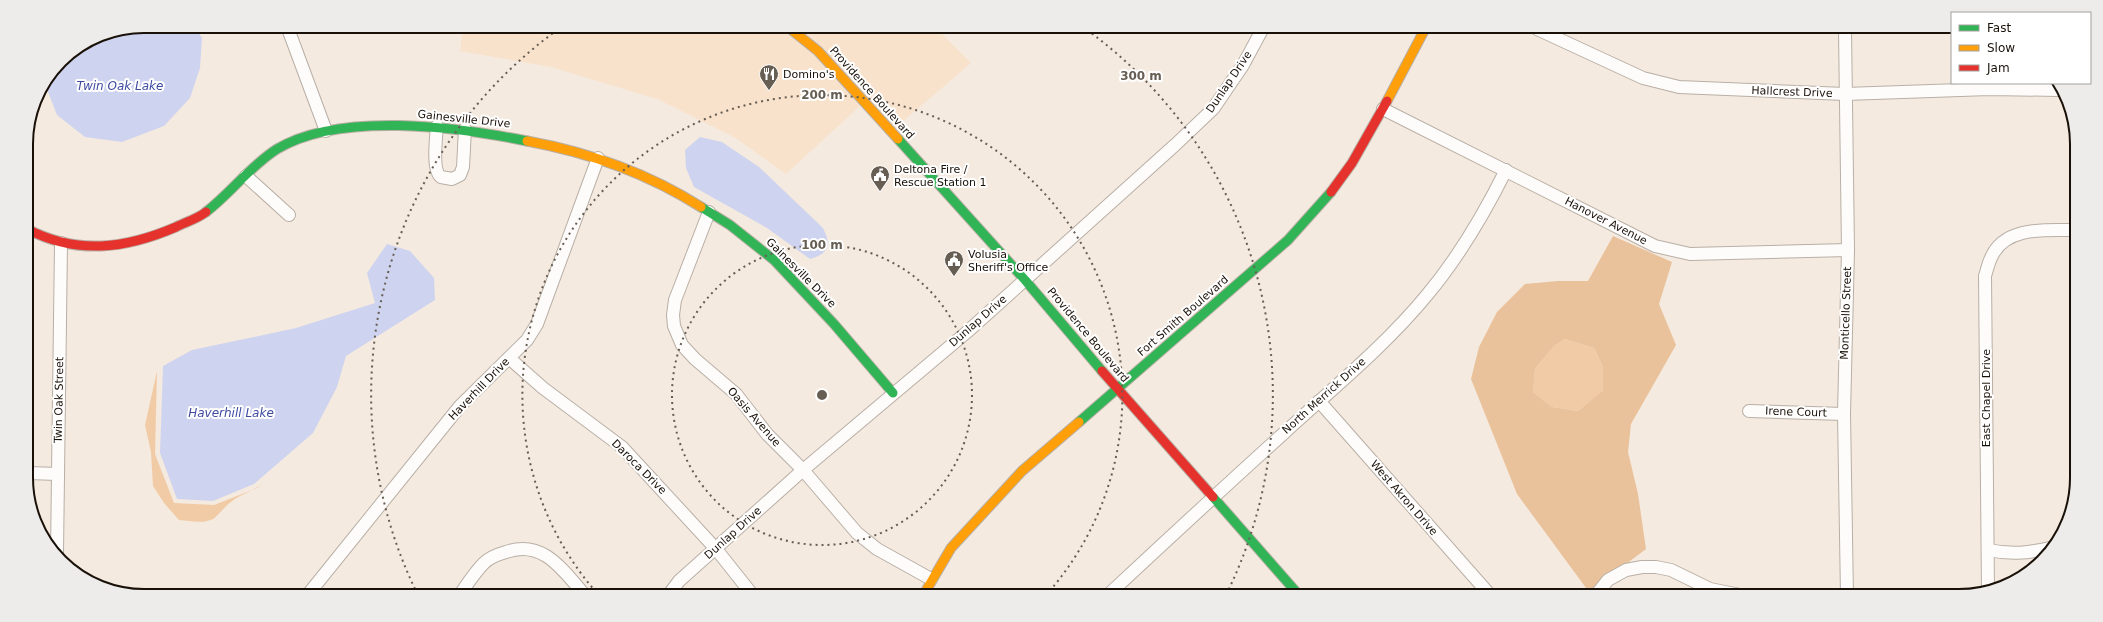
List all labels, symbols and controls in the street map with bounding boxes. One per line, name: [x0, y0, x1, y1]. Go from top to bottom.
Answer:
legend: [1951, 12, 2091, 84]
text: Fast: [1987, 21, 2011, 35]
text: Slow: [1987, 41, 2015, 55]
street label: Providence Boulevard: [827, 44, 917, 142]
street label: Dunlap Drive: [1203, 48, 1255, 115]
text: Jam: [1986, 61, 2010, 75]
restaurant icon: Domino's: [758, 63, 780, 91]
place label: Domino's: [783, 68, 835, 81]
text: 300 m: [1120, 69, 1162, 83]
water label: Twin Oak Lake: [77, 79, 163, 93]
street label: Hallcrest Drive: [1751, 84, 1833, 100]
text: 200 m: [801, 88, 843, 102]
street label: Gainesville Drive: [417, 108, 511, 130]
place label: Deltona Fire / Rescue Station 1: [894, 163, 987, 189]
public building icon: Deltona Fire / Rescue Station 1: [869, 164, 891, 192]
street label: Hanover Avenue: [1563, 195, 1650, 248]
street label: Gainesville Drive: [764, 236, 839, 311]
text: 100 m: [801, 238, 843, 252]
place label: Volusia Sheriff's Office: [968, 248, 1048, 274]
public building icon: Volusia Sheriff's Office: [943, 249, 965, 277]
street label: Monticello Street: [1838, 266, 1854, 360]
street label: Fort Smith Boulevard: [1135, 273, 1231, 359]
street label: Providence Boulevard: [1045, 285, 1131, 385]
street label: Dunlap Drive: [947, 292, 1010, 350]
street label: East Chapel Drive: [1980, 349, 1993, 447]
street label: Haverhill Drive: [446, 355, 512, 423]
street label: North Merrick Drive: [1280, 355, 1369, 437]
street label: Twin Oak Street: [52, 356, 66, 444]
street label: Oasis Avenue: [725, 385, 783, 449]
centre of rings: [815, 388, 829, 402]
street label: Irene Court: [1765, 404, 1828, 420]
water label: Haverhill Lake: [188, 406, 274, 420]
street label: Daroca Drive: [609, 437, 669, 497]
street label: West Akron Drive: [1368, 458, 1440, 538]
street label: Dunlap Drive: [702, 504, 764, 562]

